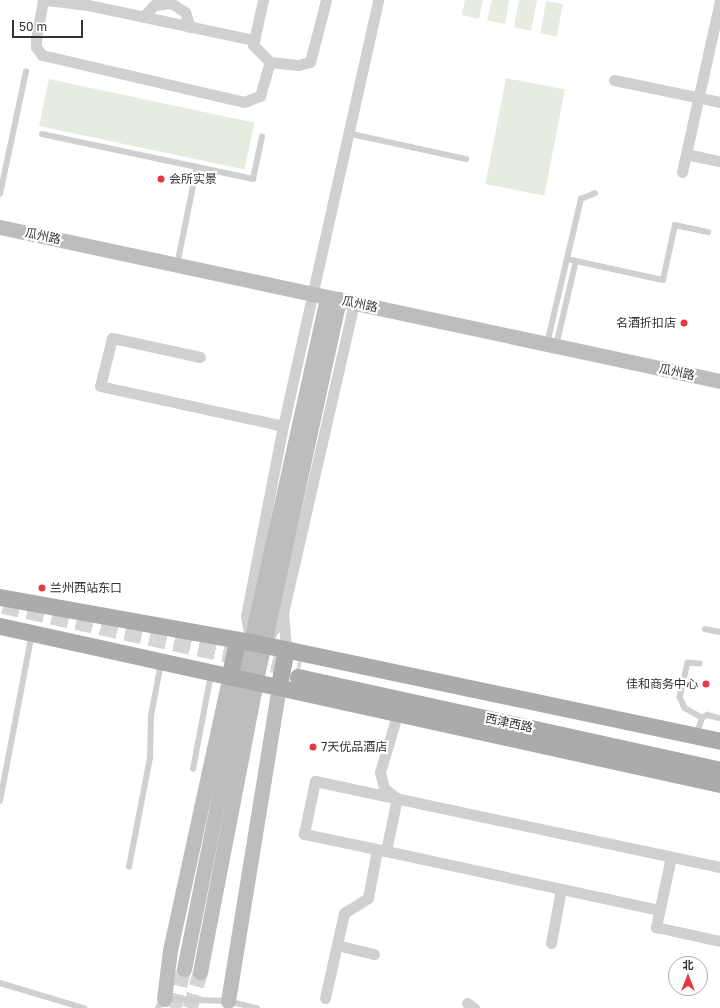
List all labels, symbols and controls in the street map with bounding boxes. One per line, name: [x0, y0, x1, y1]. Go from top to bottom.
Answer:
scale bar: [14, 12, 85, 38]
text: 50 m: [19, 19, 47, 34]
place label: 会所实景: [169, 172, 217, 186]
marker: 会所实景: [156, 174, 166, 184]
street label: 瓜州路: [24, 225, 62, 247]
street label: 瓜州路: [341, 293, 379, 315]
place label: 名酒折扣店: [616, 316, 676, 330]
marker: 名酒折扣店: [679, 318, 689, 328]
street label: 瓜州路: [658, 361, 696, 383]
place label: 兰州西站东口: [50, 581, 122, 595]
marker: 兰州西站东口: [37, 583, 47, 593]
place label: 佳和商务中心: [626, 677, 698, 691]
marker: 佳和商务中心: [701, 679, 711, 689]
street label: 西津西路: [484, 711, 534, 735]
place label: 7天优品酒店: [321, 740, 387, 754]
marker: 7天优品酒店: [308, 742, 318, 752]
north arrow: [668, 956, 708, 996]
text: 北: [683, 958, 694, 971]

